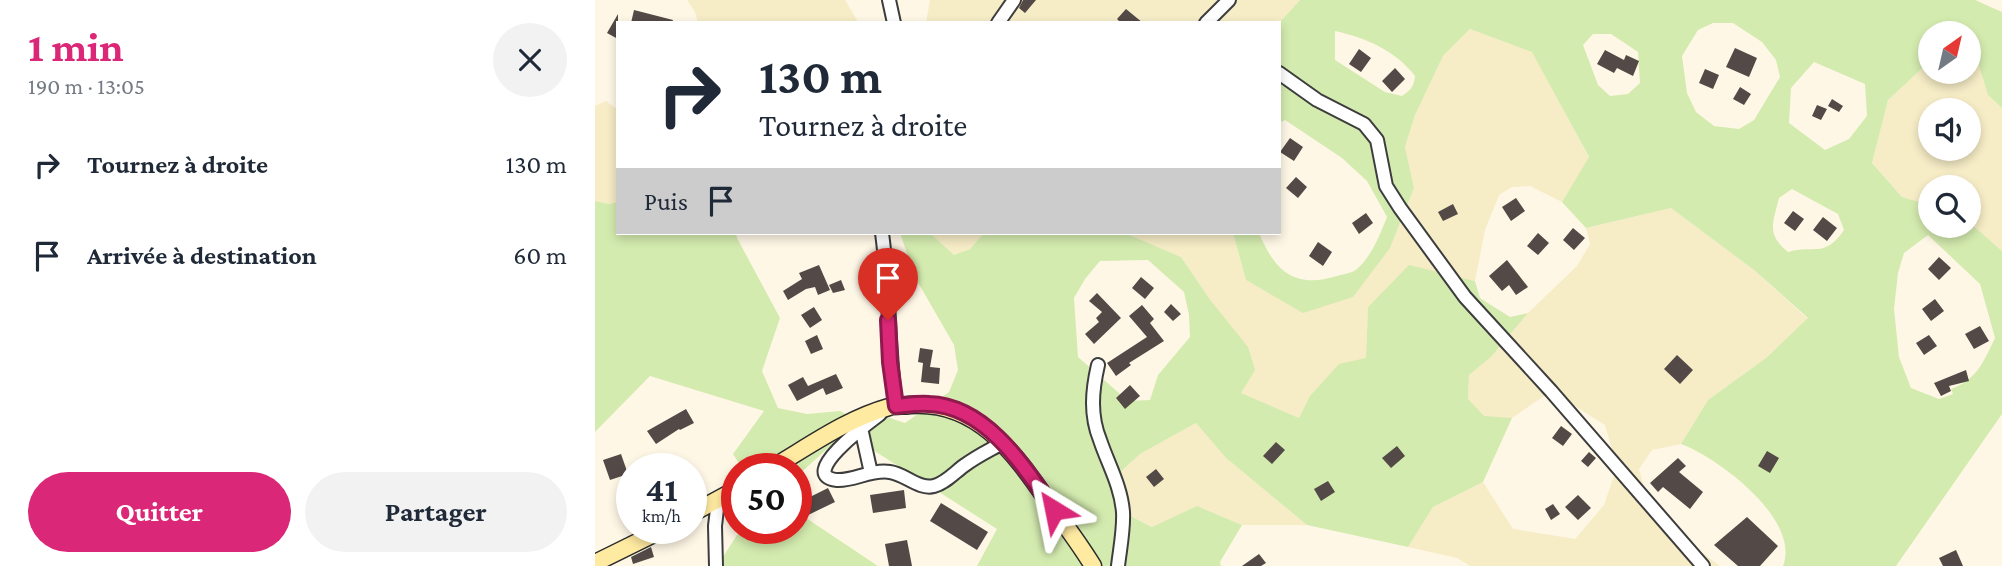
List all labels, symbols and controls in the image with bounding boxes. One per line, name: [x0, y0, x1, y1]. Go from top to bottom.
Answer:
north arrow: [1918, 21, 1981, 84]
map controls: [1918, 21, 1981, 238]
text: 1 min: [28, 23, 124, 70]
button: close: [493, 23, 567, 97]
icon: right: [644, 49, 735, 140]
text: 130 m: [759, 49, 882, 104]
text: 190 m · 13:05: [28, 73, 145, 99]
button: sound: [1918, 98, 1981, 161]
text: Tournez à droite: [759, 107, 967, 143]
icon: right: [28, 146, 66, 184]
text: Tournez à droite: [87, 150, 268, 179]
text: 130 m: [506, 150, 567, 179]
button: search: [1918, 175, 1981, 238]
icon: arrive: [702, 182, 740, 220]
text: Puis: [644, 187, 688, 216]
icon: arrive: [28, 237, 66, 275]
text: Arrivée à destination: [87, 241, 317, 270]
text: 60 m: [513, 241, 567, 270]
pin: [858, 248, 918, 320]
icon: arrive: [869, 259, 907, 297]
speed limit sign: 50: [721, 453, 812, 544]
text: 41: [646, 470, 677, 509]
button: Quitter: [28, 472, 291, 552]
button: Partager: [305, 472, 567, 552]
position arrow: [1017, 473, 1091, 547]
text: km/h: [642, 506, 681, 526]

